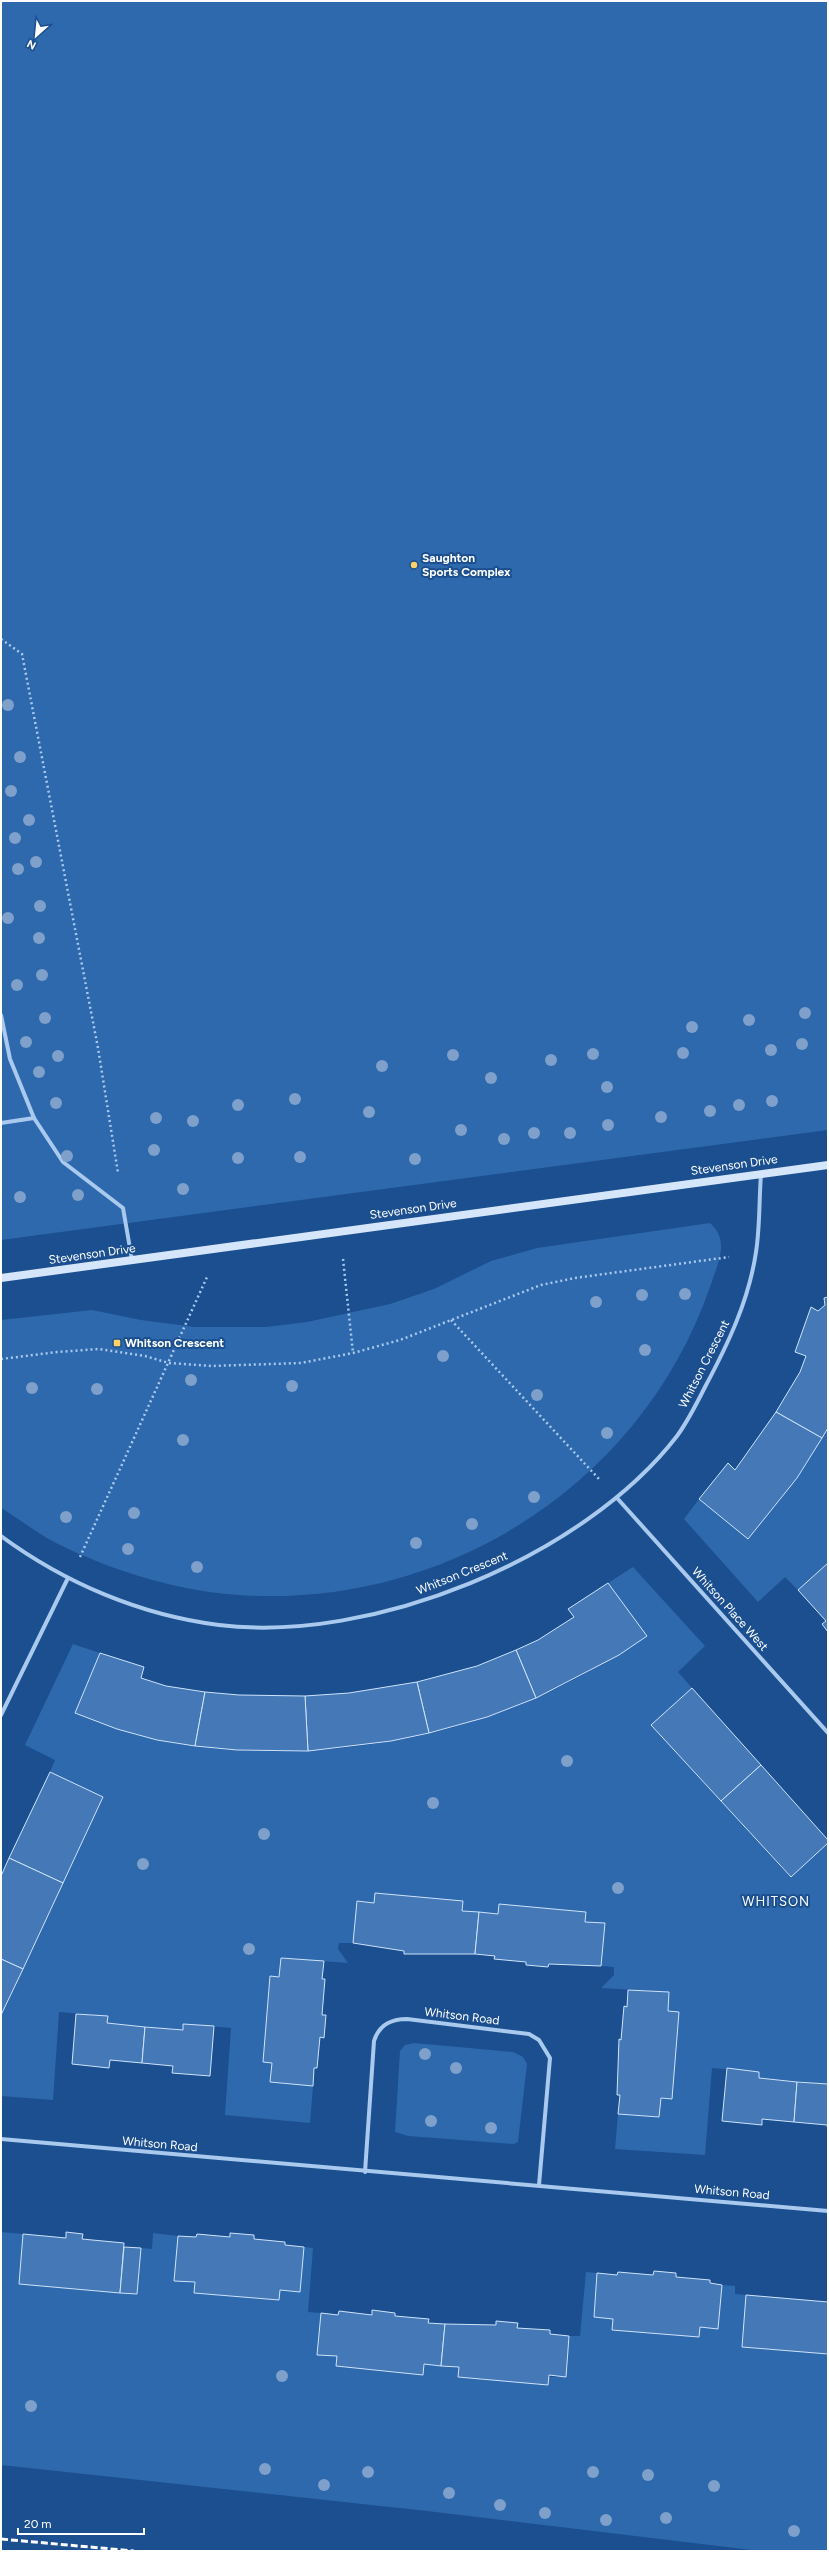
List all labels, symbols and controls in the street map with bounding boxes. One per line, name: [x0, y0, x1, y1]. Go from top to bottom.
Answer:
north arrow: [16, 16, 56, 56]
text: N: [25, 37, 38, 52]
place label: Saughton Sports Complex: [422, 551, 511, 579]
marker: Saughton Sports Complex: [409, 560, 419, 570]
street label: Stevenson Drive: [690, 1152, 779, 1178]
street label: Stevenson Drive: [369, 1196, 458, 1222]
street label: Stevenson Drive: [48, 1241, 137, 1267]
street label: Whitson Crescent: [676, 1317, 732, 1410]
place label: Whitson Crescent: [125, 1336, 224, 1350]
marker: Whitson Crescent: [112, 1338, 122, 1348]
street label: Whitson Crescent: [414, 1548, 510, 1598]
street label: Whitson Place West: [689, 1564, 771, 1654]
district label: WHITSON: [742, 1894, 810, 1909]
street label: Whitson Road: [424, 2004, 500, 2028]
street label: Whitson Road: [122, 2134, 198, 2154]
street label: Whitson Road: [694, 2182, 770, 2202]
scale bar: [18, 2510, 144, 2536]
text: 20 m: [24, 2517, 52, 2531]

